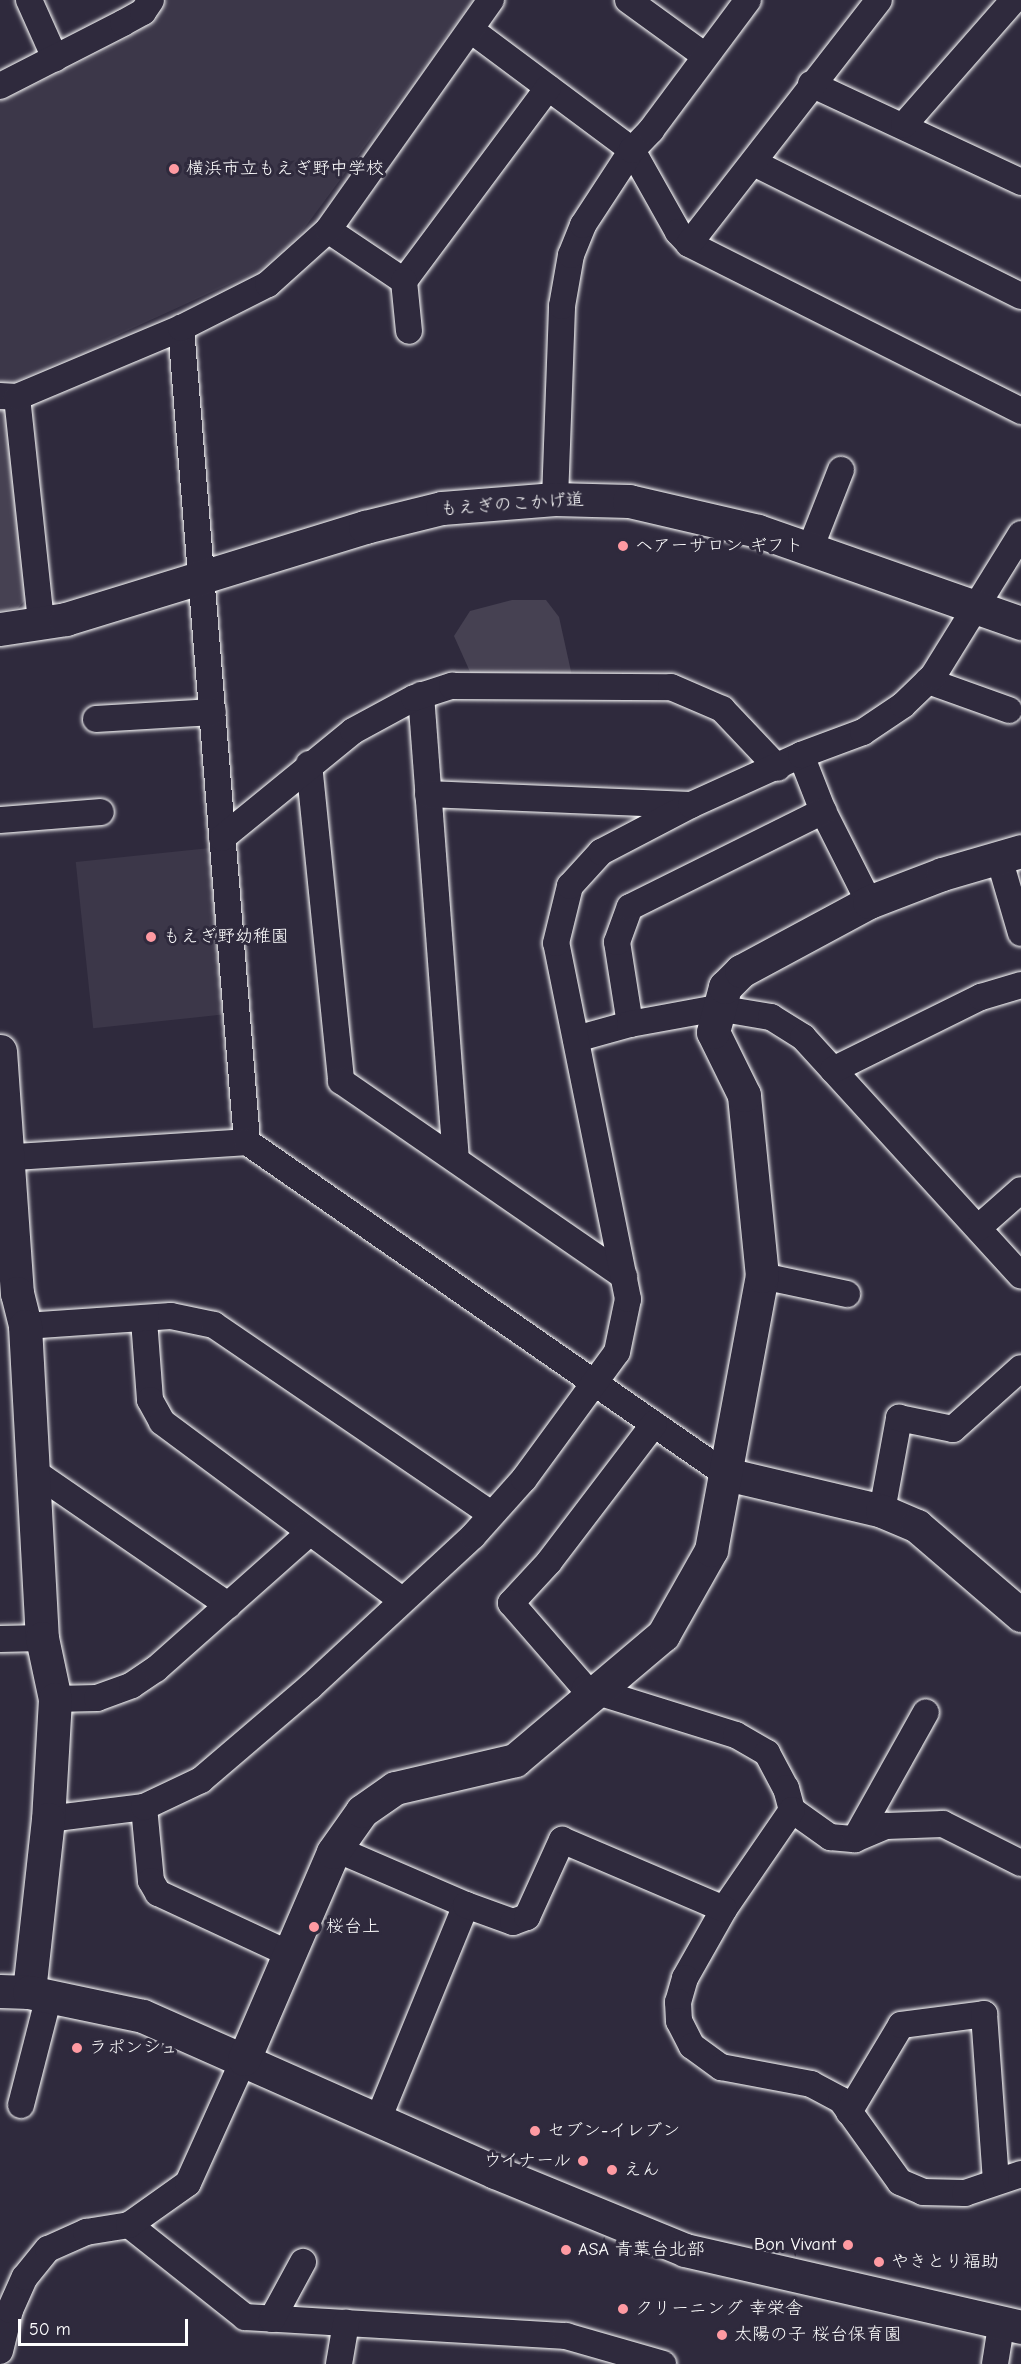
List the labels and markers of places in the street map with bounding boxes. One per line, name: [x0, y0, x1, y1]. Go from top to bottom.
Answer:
place label: 横浜市立もえぎ野中学校: [186, 158, 384, 180]
marker: 横浜市立もえぎ野中学校: [167, 162, 181, 176]
place label: ヘアーサロン ギフト: [635, 535, 802, 557]
marker: ヘアーサロン ギフト: [616, 539, 630, 553]
place label: もえぎ野幼稚園: [163, 926, 289, 948]
marker: もえぎ野幼稚園: [144, 930, 158, 944]
place label: 桜台上: [326, 1916, 380, 1938]
marker: 桜台上: [307, 1920, 321, 1934]
place label: ラポンシュ: [89, 2037, 179, 2059]
marker: ラポンシュ: [70, 2041, 84, 2055]
place label: セブン-イレブン: [547, 2120, 680, 2142]
marker: セブン-イレブン: [528, 2124, 542, 2138]
place label: ウイナール: [481, 2150, 571, 2172]
marker: ウイナール: [576, 2154, 590, 2168]
place label: えん: [624, 2159, 660, 2181]
marker: えん: [605, 2163, 619, 2177]
place label: Bon Vivant: [754, 2234, 836, 2256]
marker: Bon Vivant: [841, 2238, 855, 2252]
place label: ASA 青葉台北部: [578, 2239, 705, 2261]
marker: ASA 青葉台北部: [559, 2243, 573, 2257]
place label: やきとり福助: [891, 2251, 999, 2273]
marker: やきとり福助: [872, 2255, 886, 2269]
place label: クリーニング 幸栄舎: [635, 2298, 803, 2320]
marker: クリーニング 幸栄舎: [616, 2302, 630, 2316]
place label: 太陽の子 桜台保育園: [734, 2324, 902, 2346]
marker: 太陽の子 桜台保育園: [715, 2328, 729, 2342]

